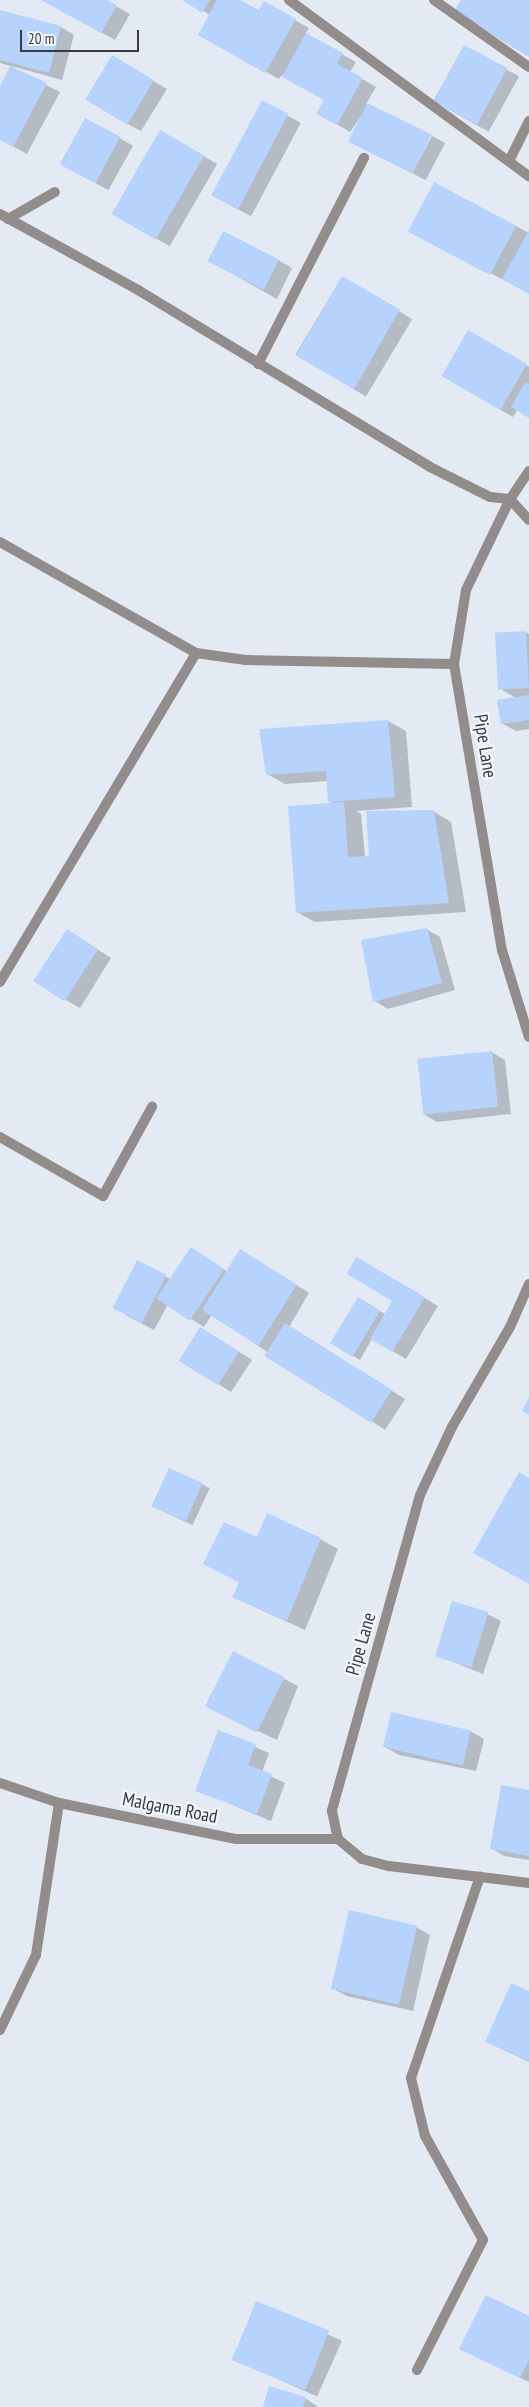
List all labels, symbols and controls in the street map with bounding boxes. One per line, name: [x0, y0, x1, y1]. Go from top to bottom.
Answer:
scale bar: [22, 20, 141, 52]
text: 20 m: [28, 29, 54, 48]
street label: Pipe Lane: [469, 712, 501, 780]
street label: Pipe Lane: [341, 1610, 381, 1678]
street label: Malgama Road: [121, 1788, 219, 1828]

